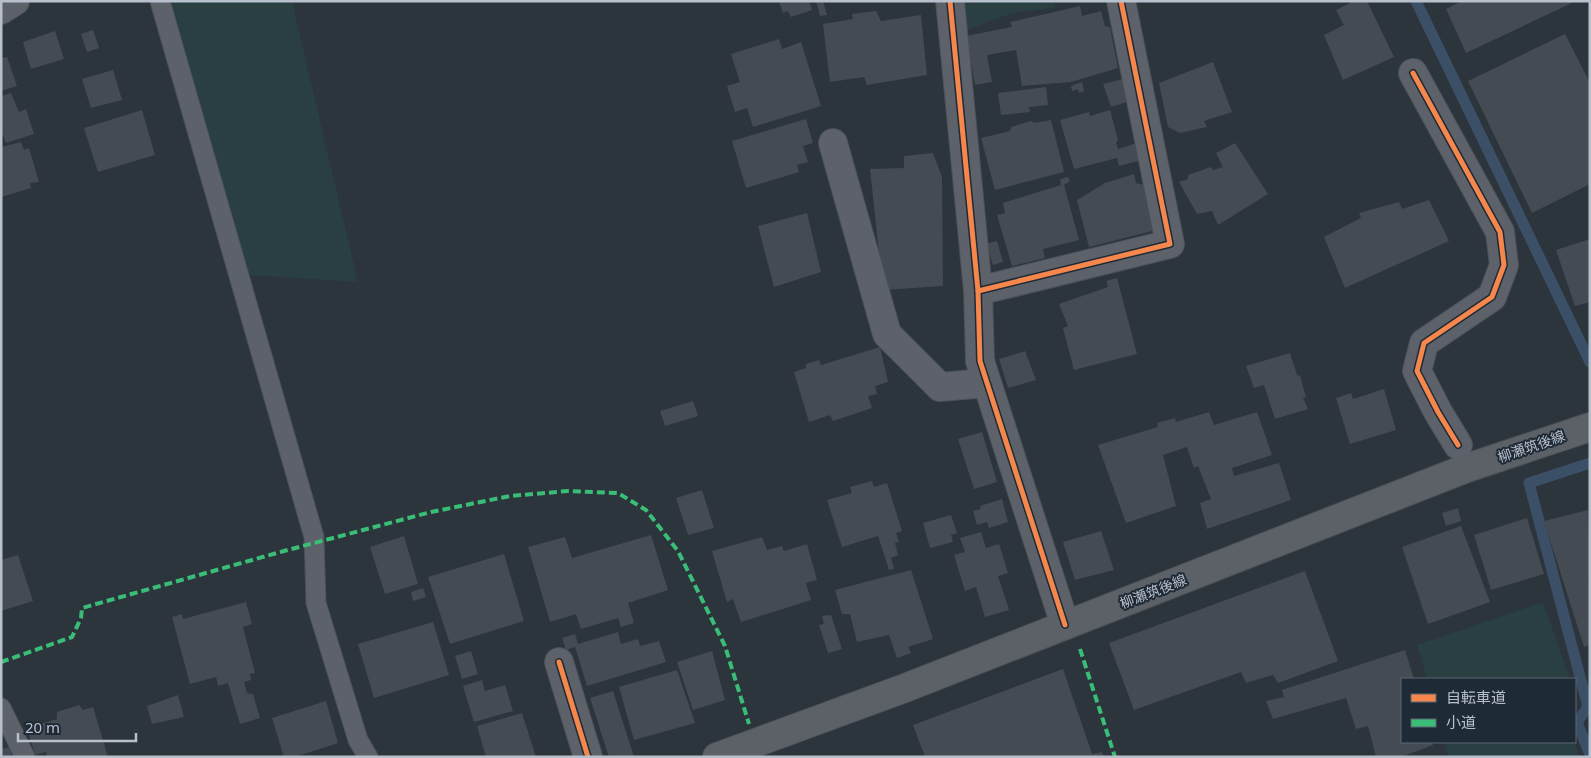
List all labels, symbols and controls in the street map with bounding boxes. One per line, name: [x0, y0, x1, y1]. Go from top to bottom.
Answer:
street label: 柳瀬筑後線: [1495, 426, 1567, 466]
street label: 柳瀬筑後線: [1117, 570, 1189, 612]
legend: [1401, 678, 1576, 743]
text: 自転車道: [1446, 687, 1506, 707]
scale bar: [18, 710, 135, 742]
text: 小道: [1446, 712, 1476, 732]
text: 20 m: [25, 717, 60, 737]

